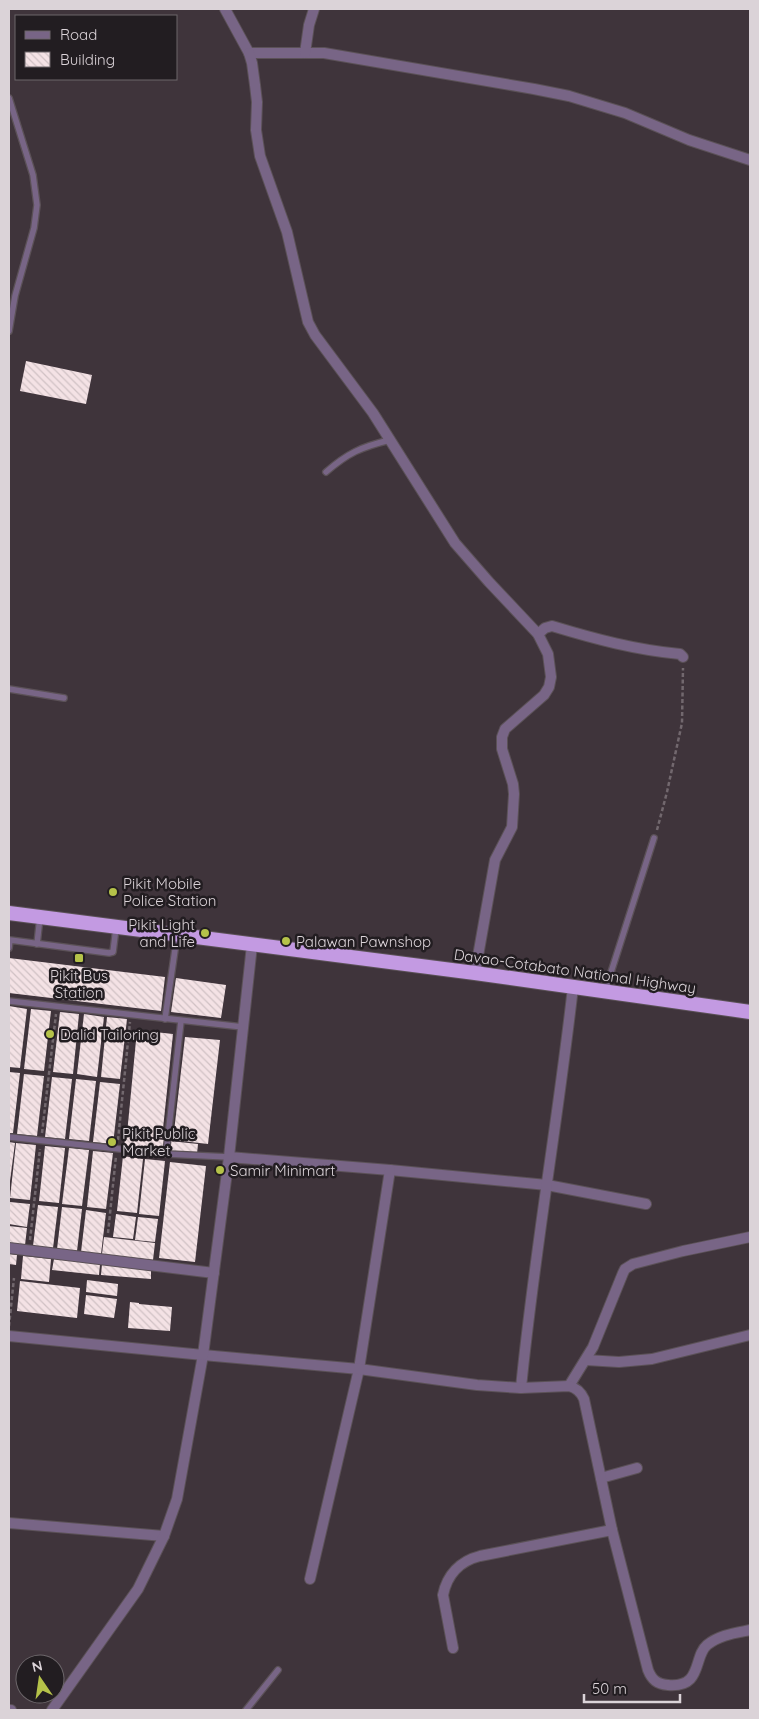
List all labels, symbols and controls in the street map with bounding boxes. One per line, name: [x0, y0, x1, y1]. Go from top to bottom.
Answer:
legend: [15, 15, 178, 80]
text: Road: [60, 25, 97, 44]
text: Building: [60, 50, 115, 69]
place label: Pikit Mobile Police Station: [123, 874, 216, 910]
marker: Pikit Mobile Police Station: [107, 886, 119, 898]
place label: Pikit Light and Life: [128, 915, 195, 951]
marker: Pikit Light and Life: [199, 927, 211, 939]
place label: Palawan Pawnshop: [296, 932, 431, 951]
marker: Palawan Pawnshop: [280, 935, 292, 947]
street label: Davao-Cotabato National Highway: [453, 945, 697, 997]
marker: Pikit Bus Station: [73, 952, 85, 964]
place label: Pikit Bus Station: [50, 966, 108, 1002]
place label: Dalid Tailoring: [60, 1025, 159, 1044]
marker: Dalid Tailoring: [44, 1028, 56, 1040]
place label: Pikit Public Market: [122, 1124, 196, 1160]
marker: Pikit Public Market: [106, 1136, 118, 1148]
place label: Samir Minimart: [230, 1161, 335, 1180]
marker: Samir Minimart: [214, 1164, 226, 1176]
north arrow: [15, 1654, 65, 1704]
text: N: [30, 1656, 44, 1676]
scale bar: [584, 1672, 680, 1704]
text: 50 m: [592, 1679, 627, 1698]

